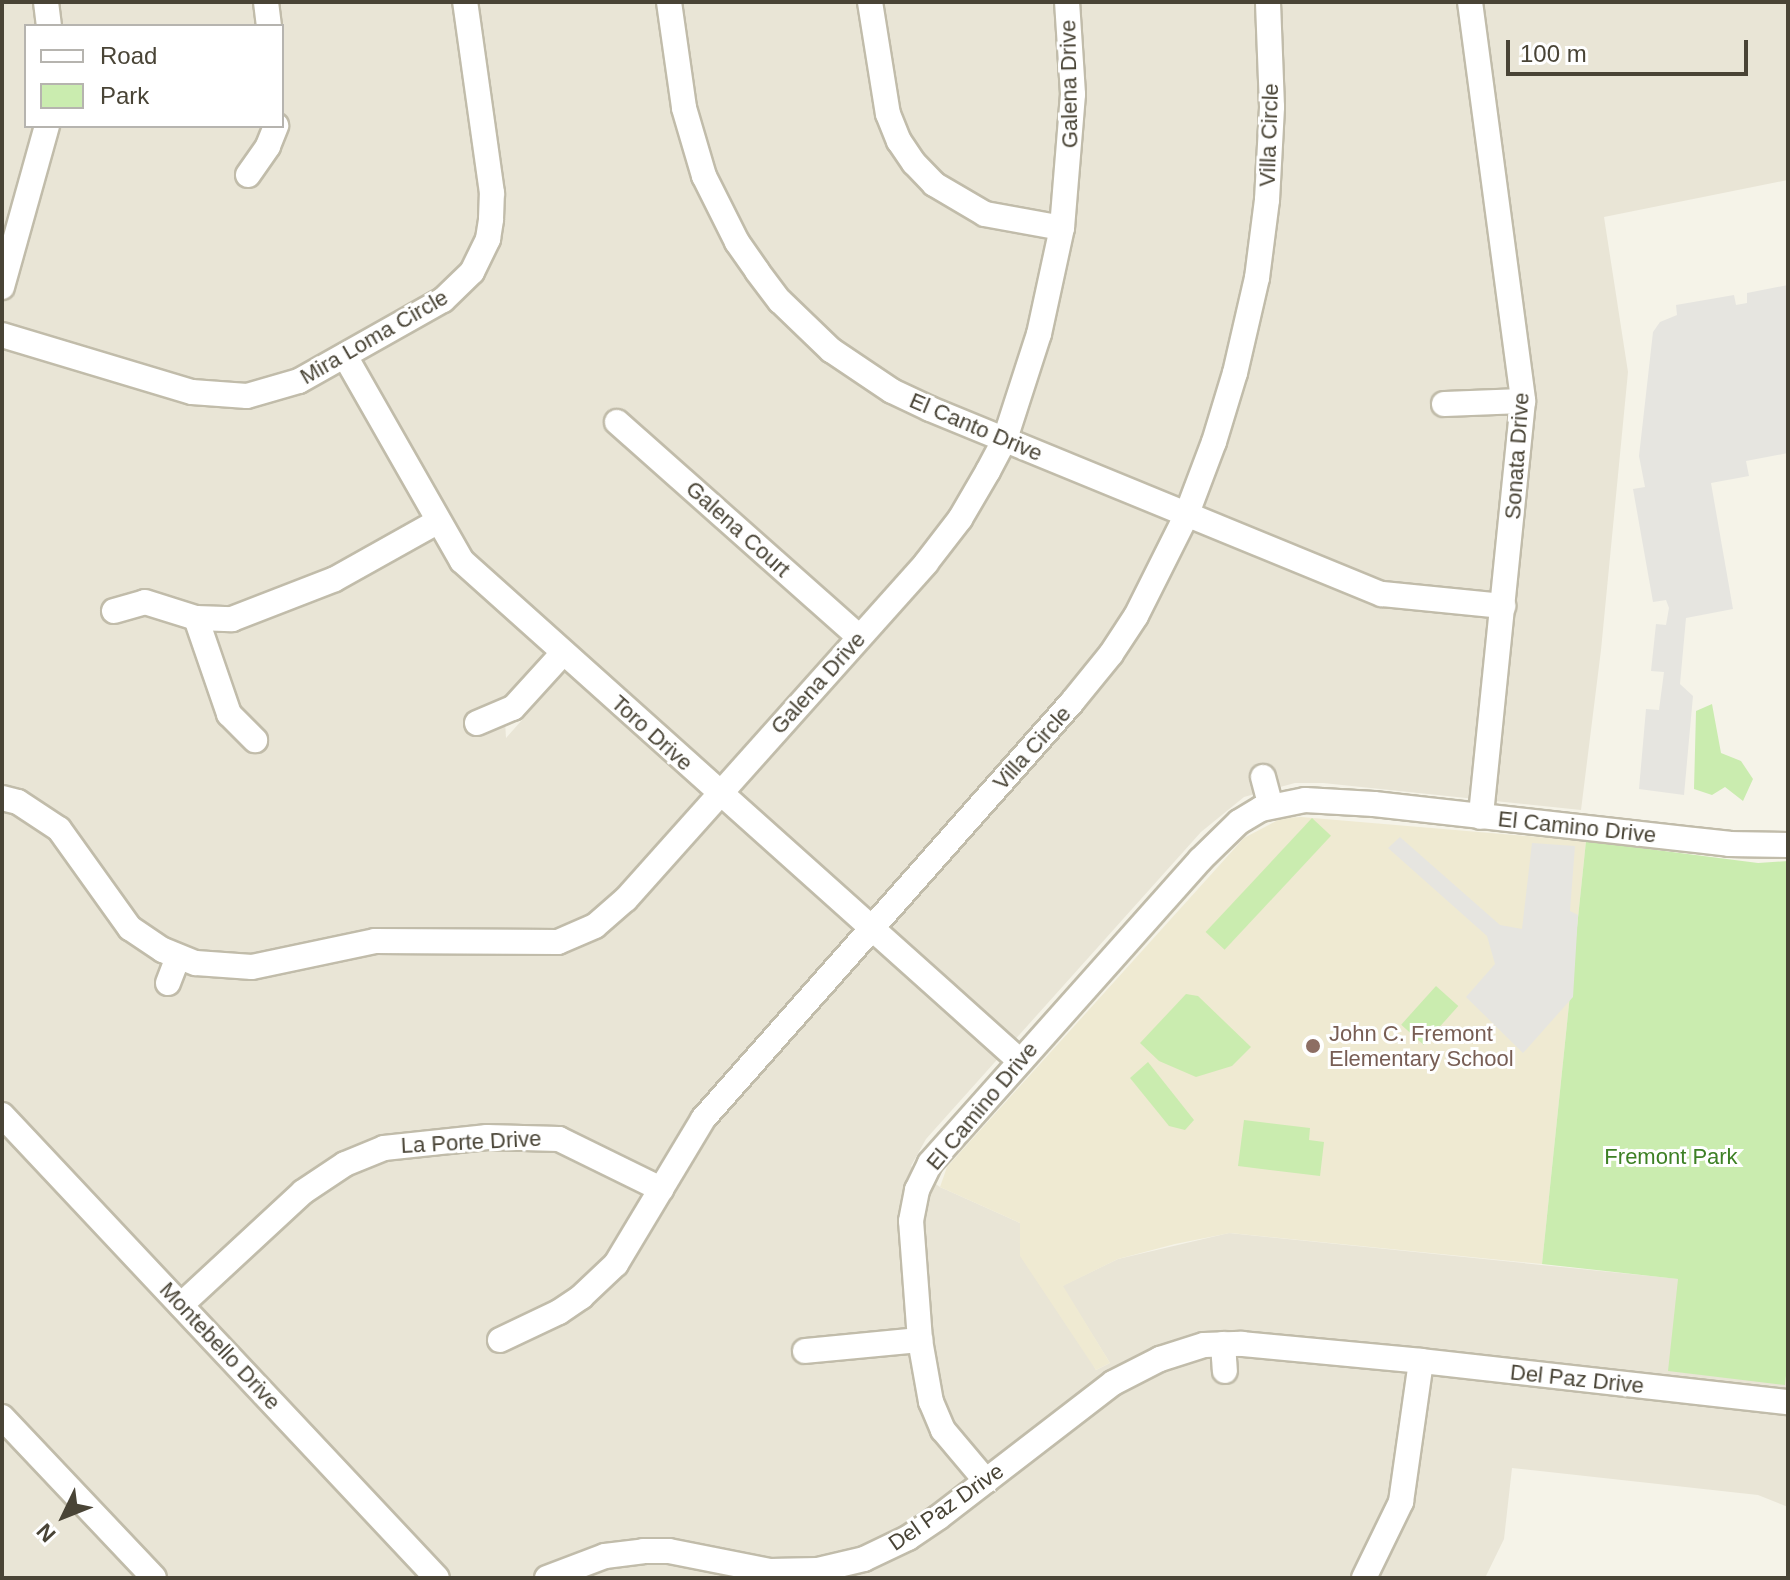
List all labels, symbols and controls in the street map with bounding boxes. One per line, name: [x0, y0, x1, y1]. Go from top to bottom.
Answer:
street label: Galena Drive: [1055, 20, 1083, 148]
legend: [24, 24, 284, 128]
scale bar: [1510, 24, 1752, 74]
text: 100 m: [1520, 40, 1587, 67]
text: Road: [100, 42, 157, 69]
text: Park: [100, 82, 149, 109]
street label: Villa Circle: [1254, 83, 1284, 187]
street label: Mira Loma Circle: [295, 284, 453, 390]
street label: El Canto Drive: [906, 387, 1046, 467]
street label: Sonata Drive: [1499, 392, 1535, 520]
street label: Galena Court: [681, 475, 795, 583]
street label: Galena Drive: [765, 626, 871, 740]
street label: Toro Drive: [606, 690, 698, 776]
street label: Villa Circle: [988, 701, 1076, 795]
street label: El Camino Drive: [1497, 806, 1657, 848]
place label: John C. Fremont Elementary School: [1329, 1020, 1514, 1072]
street label: El Camino Drive: [921, 1037, 1043, 1175]
marker: John C. Fremont Elementary School: [1304, 1037, 1322, 1055]
street label: La Porte Drive: [400, 1125, 542, 1159]
park label: Fremont Park: [1604, 1144, 1738, 1170]
street label: Montebello Drive: [154, 1277, 286, 1415]
street label: Del Paz Drive: [1509, 1359, 1645, 1399]
street label: Del Paz Drive: [883, 1458, 1009, 1556]
north arrow: [24, 1476, 104, 1556]
text: N: [32, 1518, 61, 1547]

